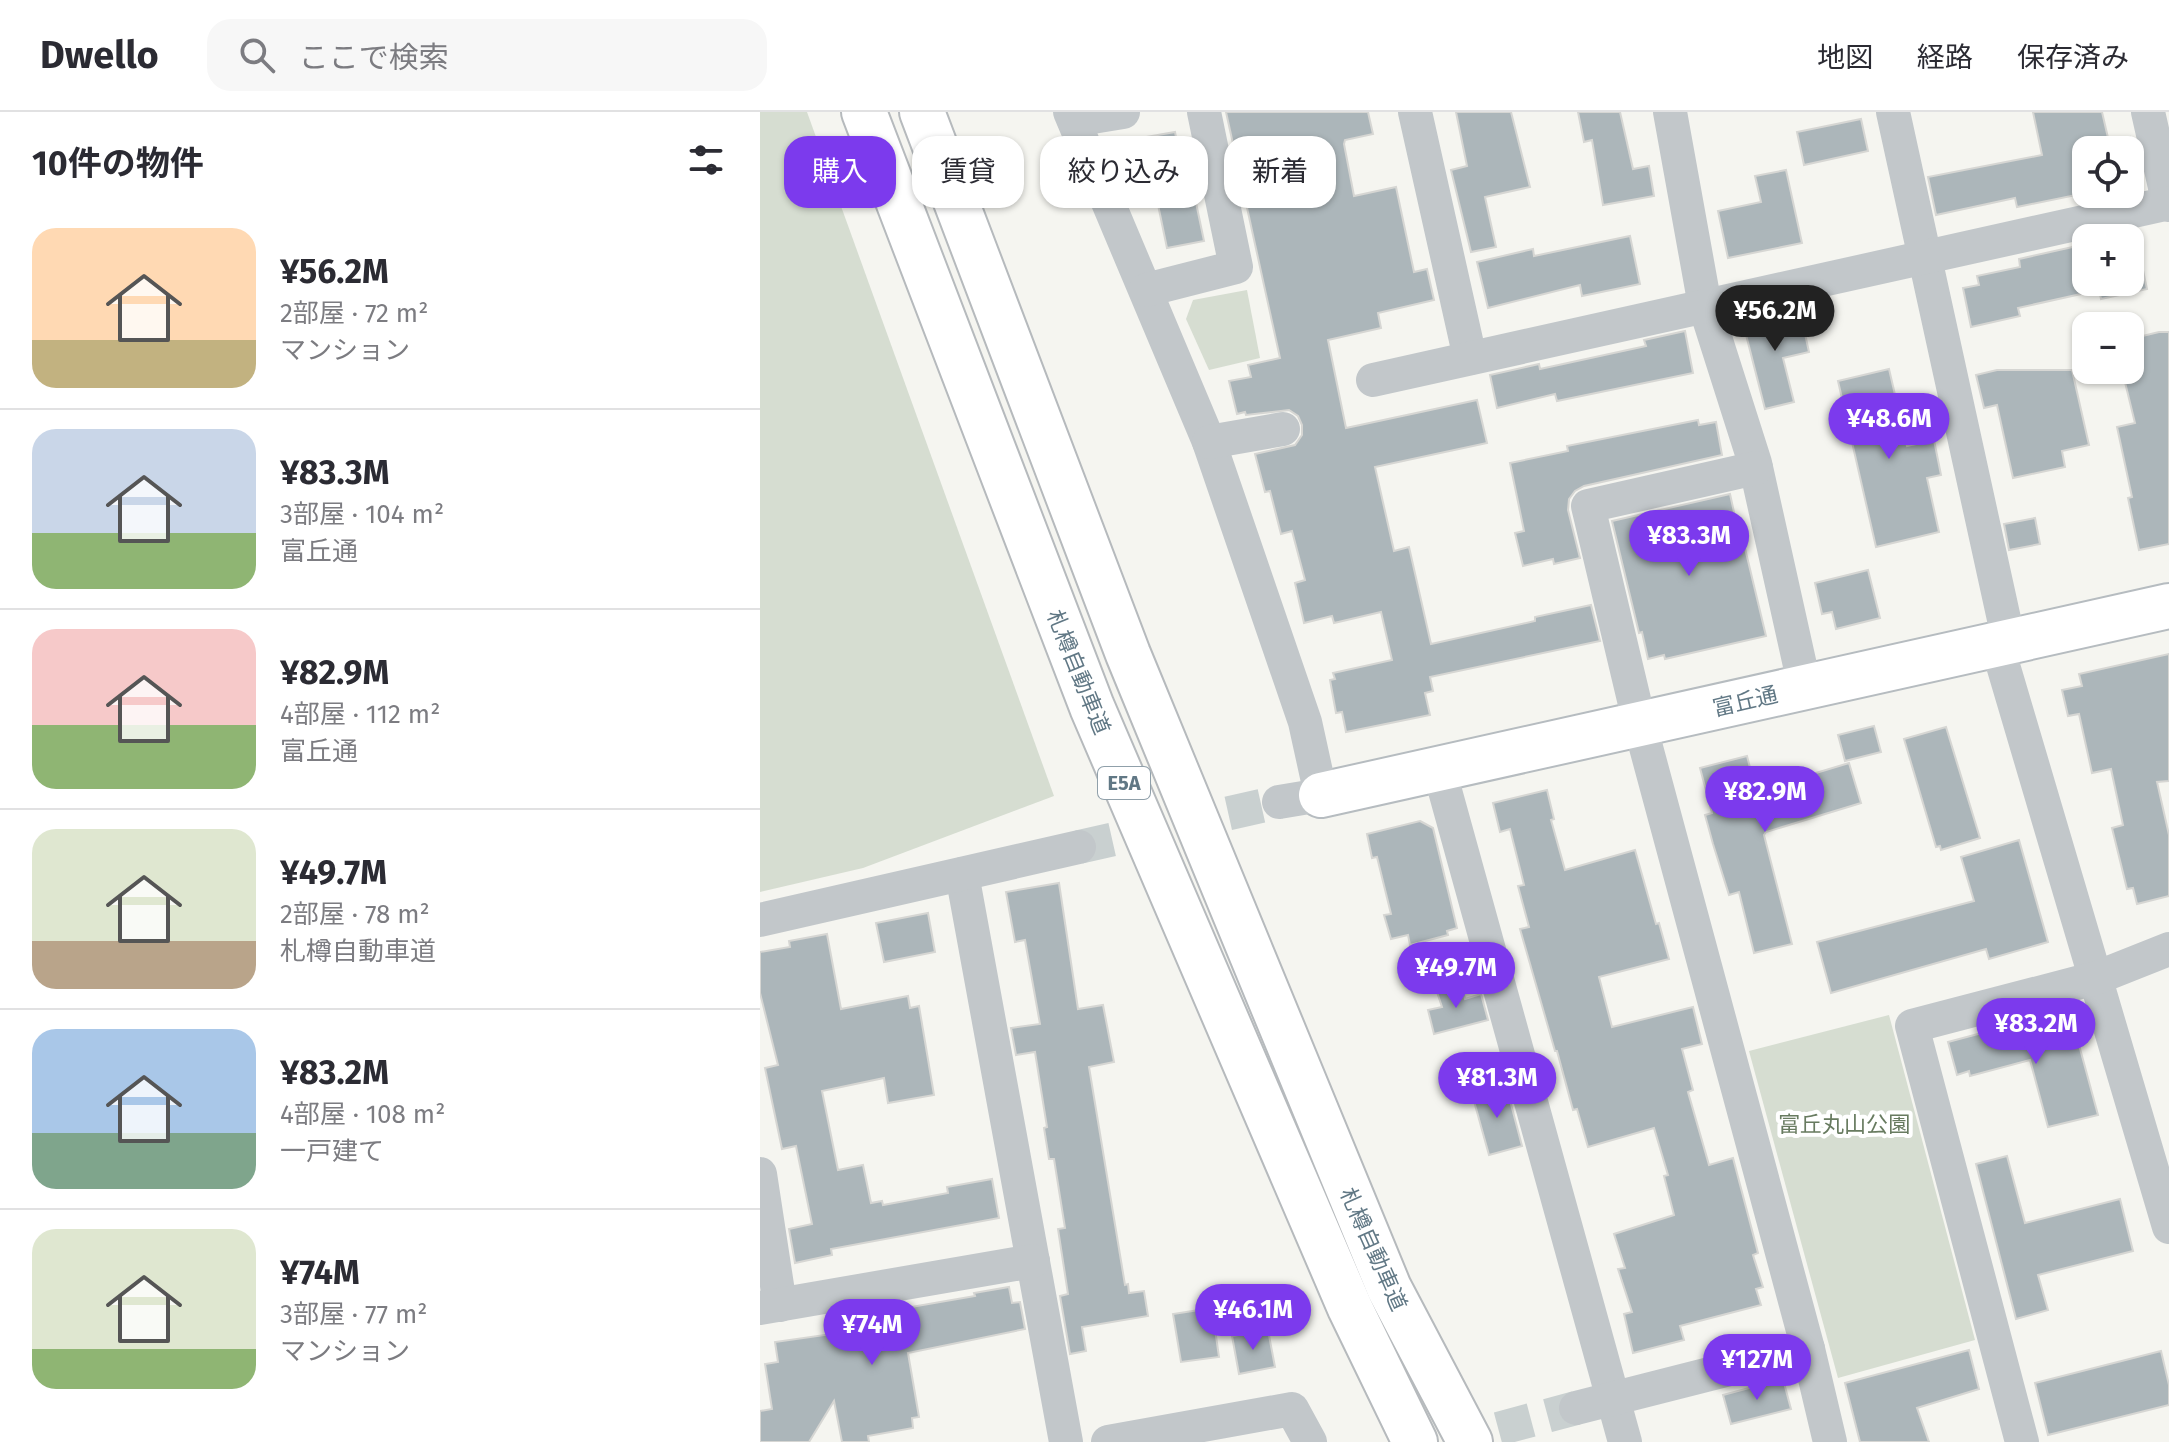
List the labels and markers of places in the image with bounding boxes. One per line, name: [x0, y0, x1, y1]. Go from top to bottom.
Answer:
pin: ¥56.2M: [1710, 285, 1840, 353]
pin: ¥48.6M: [1824, 393, 1954, 461]
pin: ¥83.3M: [1624, 510, 1754, 578]
pin: ¥82.9M: [1700, 766, 1830, 834]
pin: ¥49.7M: [1391, 942, 1521, 1010]
pin: ¥83.2M: [1971, 998, 2101, 1066]
pin: ¥81.3M: [1432, 1052, 1562, 1120]
pin: ¥46.1M: [1188, 1284, 1318, 1352]
pin: ¥74M: [825, 1299, 919, 1367]
pin: ¥127M: [1701, 1334, 1813, 1402]

